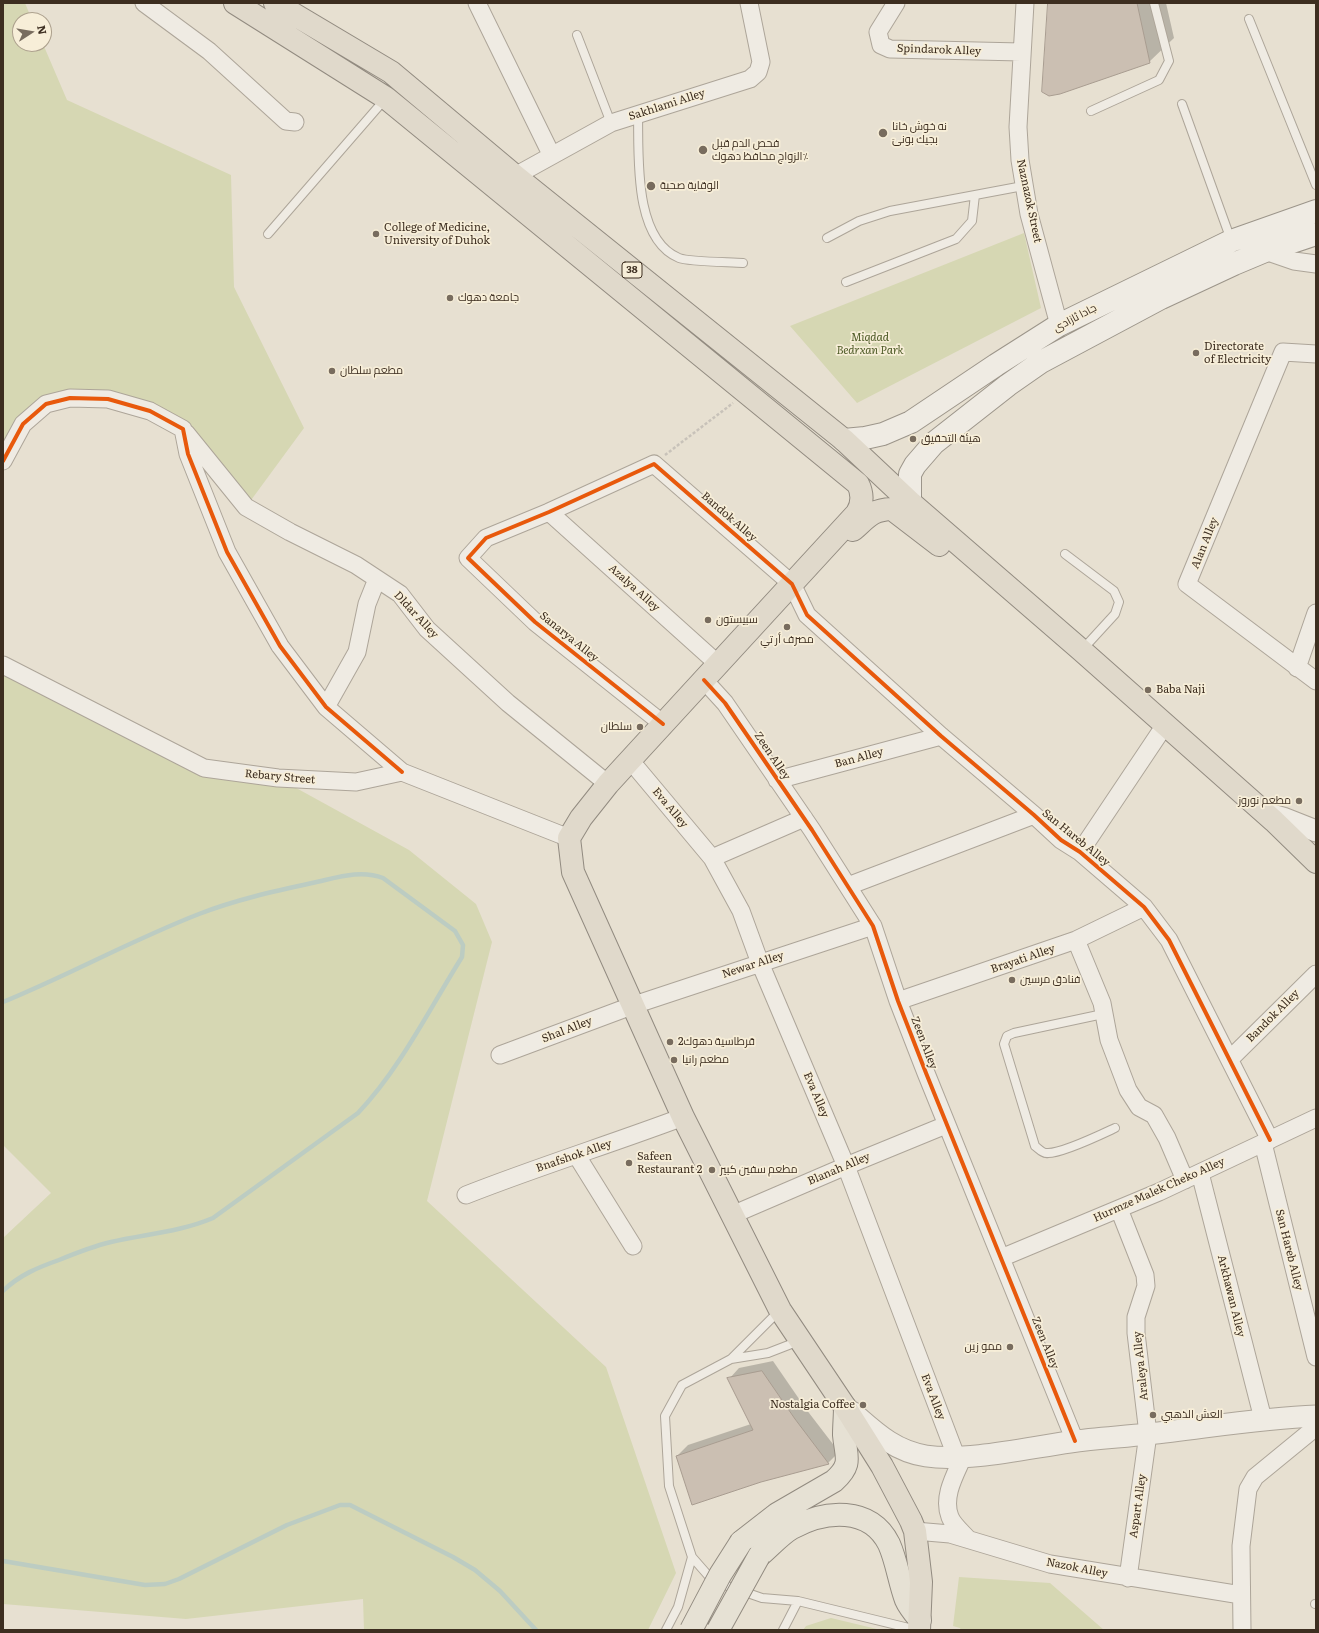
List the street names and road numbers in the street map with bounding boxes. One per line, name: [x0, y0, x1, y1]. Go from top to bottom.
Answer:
street label: Spindarok Alley: [897, 42, 981, 58]
street label: Sakhlami Alley: [627, 86, 707, 124]
street label: Naznazok Street: [1014, 158, 1044, 244]
road number: 38: [622, 262, 642, 278]
street label: جادا ئازادی: [1051, 301, 1099, 335]
street label: Bandok Alley: [699, 489, 759, 545]
street label: Alan Alley: [1189, 515, 1221, 571]
street label: Azalya Alley: [606, 562, 662, 614]
street label: Dldar Alley: [391, 589, 441, 641]
street label: Sanarya Alley: [537, 609, 601, 665]
street label: Zeen Alley: [751, 729, 793, 783]
street label: Ban Alley: [833, 745, 885, 771]
street label: Rebary Street: [244, 767, 316, 787]
street label: Eva Alley: [649, 785, 691, 831]
street label: San Hareb Alley: [1039, 807, 1113, 869]
street label: Brayati Alley: [989, 942, 1057, 976]
street label: Newar Alley: [721, 949, 785, 981]
street label: Bandok Alley: [1244, 987, 1302, 1045]
street label: Shal Alley: [540, 1014, 594, 1046]
street label: Zeen Alley: [908, 1015, 940, 1071]
street label: Eva Alley: [800, 1070, 832, 1120]
street label: Bnafshok Alley: [534, 1137, 614, 1175]
street label: Blanah Alley: [806, 1150, 872, 1188]
street label: Hurmze Malek Cheko Alley: [1091, 1155, 1227, 1225]
street label: San Hareb Alley: [1273, 1208, 1305, 1292]
street label: Arkhawan Alley: [1214, 1254, 1248, 1338]
street label: Zeen Alley: [1029, 1315, 1061, 1371]
street label: Araleya Alley: [1131, 1331, 1151, 1401]
street label: Eva Alley: [918, 1372, 948, 1422]
street label: Aspart Alley: [1127, 1473, 1149, 1539]
street label: Nazok Alley: [1045, 1556, 1109, 1580]

